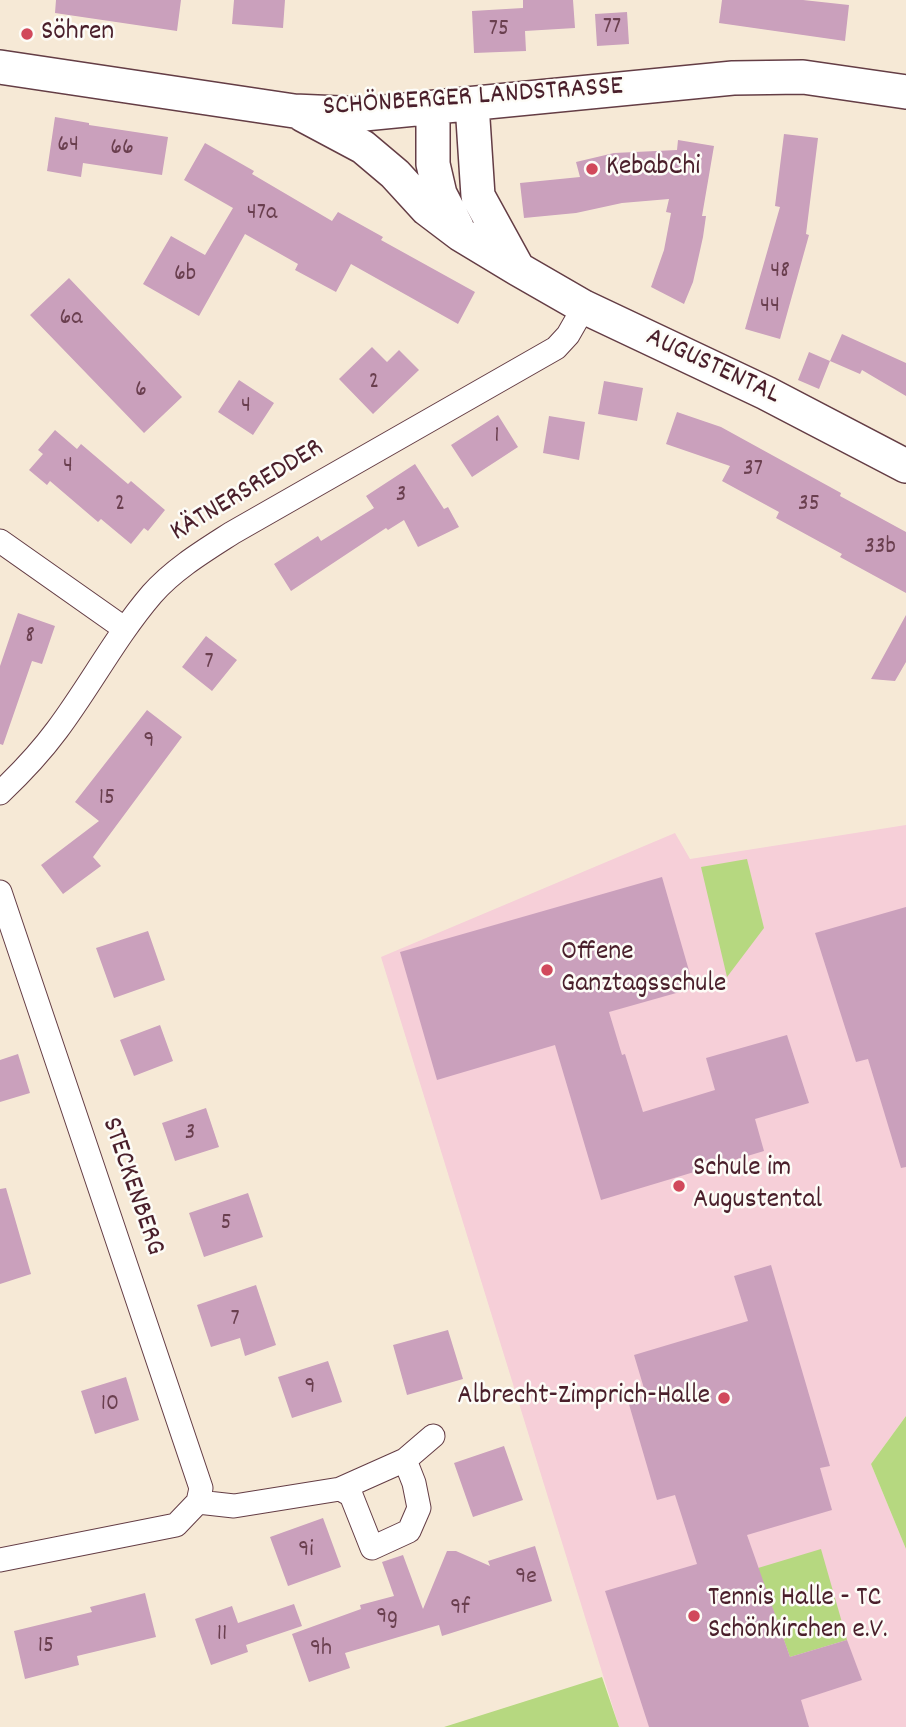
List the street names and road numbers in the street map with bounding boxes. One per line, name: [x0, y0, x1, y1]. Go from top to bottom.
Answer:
street label: SCHÖNBERGER LANDSTRASSE: [322, 72, 624, 126]
street label: AUGUSTENTAL: [639, 322, 785, 414]
street label: KÄTNERSREDDER: [165, 433, 331, 551]
street label: STECKENBERG: [92, 1114, 170, 1260]

